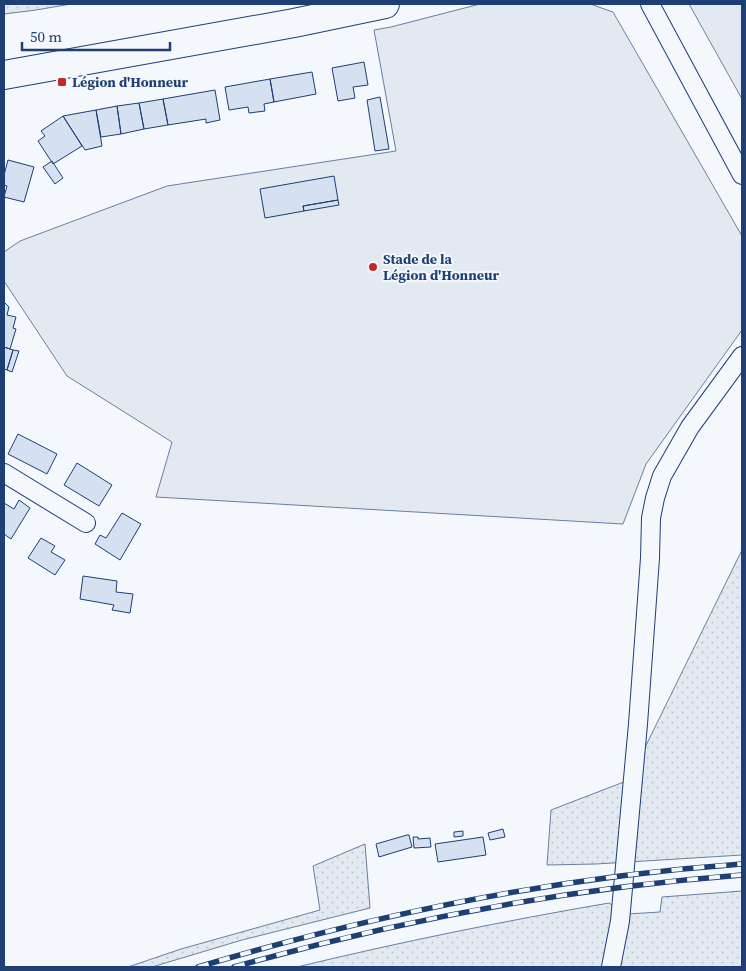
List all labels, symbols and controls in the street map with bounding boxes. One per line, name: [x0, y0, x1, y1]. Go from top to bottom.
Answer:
scale bar: [22, 20, 170, 52]
text: 50 m: [30, 26, 62, 47]
place label: Légion d'Honneur: [72, 72, 189, 92]
marker: Légion d'Honneur: [56, 76, 68, 88]
place label: Stade de la Légion d'Honneur: [383, 249, 500, 285]
marker: Stade de la Légion d'Honneur: [367, 261, 379, 273]

